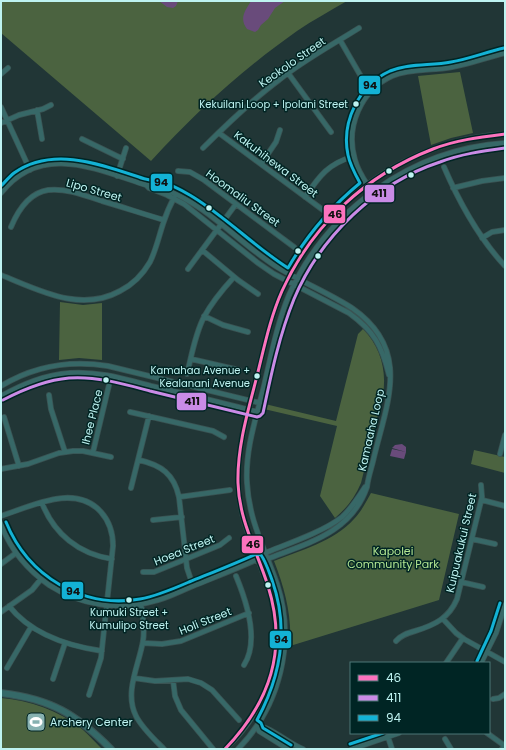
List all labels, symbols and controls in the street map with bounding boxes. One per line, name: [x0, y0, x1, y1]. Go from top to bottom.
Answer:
street label: Keokolo Street: [255, 33, 329, 91]
line badge: 94: [358, 75, 381, 95]
text: 94: [363, 77, 378, 93]
place label: Kekuilani Loop + Ipolani Street: [199, 97, 348, 112]
marker: Kekuilani Loop + Ipolani Street: [351, 99, 361, 109]
street label: Kakuhihewa Street: [230, 127, 322, 201]
street label: Hoomaliu Street: [203, 166, 283, 230]
unlabelled marker: [384, 166, 394, 176]
unlabelled marker: [406, 170, 416, 180]
line badge: 94: [150, 173, 173, 192]
street label: Lipo Street: [64, 174, 124, 206]
text: 94: [154, 174, 169, 190]
line badge: 411: [364, 184, 395, 203]
text: 411: [371, 185, 387, 201]
unlabelled marker: [204, 203, 214, 213]
line badge: 46: [323, 204, 346, 224]
text: 46: [328, 206, 342, 222]
unlabelled marker: [293, 246, 303, 256]
unlabelled marker: [313, 251, 323, 261]
place label: Kamahaa Avenue + Kealanani Avenue: [151, 363, 250, 391]
marker: Kamahaa Avenue + Kealanani Avenue: [252, 371, 262, 381]
unlabelled marker: [101, 375, 111, 385]
street label: Kamaaha Loop: [354, 387, 388, 473]
street label: Ihee Place: [77, 388, 107, 446]
line badge: 411: [176, 392, 207, 411]
text: 411: [184, 393, 200, 409]
street label: Kuipuakukui Street: [442, 492, 480, 594]
street label: Hoea Street: [151, 531, 217, 569]
line badge: 46: [241, 535, 264, 554]
text: 46: [246, 536, 260, 552]
park label: Kapolei Community Park: [347, 543, 439, 572]
unlabelled marker: [263, 580, 273, 590]
line badge: 94: [61, 581, 84, 600]
text: 94: [66, 583, 81, 599]
marker: Kumuki Street + Kumulipo Street: [124, 595, 134, 605]
street label: Holi Street: [176, 603, 234, 639]
place label: Kumuki Street + Kumulipo Street: [89, 605, 169, 633]
line badge: 94: [269, 630, 292, 649]
text: 94: [274, 631, 289, 647]
legend: [350, 662, 490, 734]
text: 46: [386, 669, 401, 686]
text: 411: [386, 689, 401, 706]
text: 94: [386, 709, 402, 726]
sports icon: Archery Center: [25, 711, 47, 733]
place label: Archery Center: [50, 714, 133, 730]

